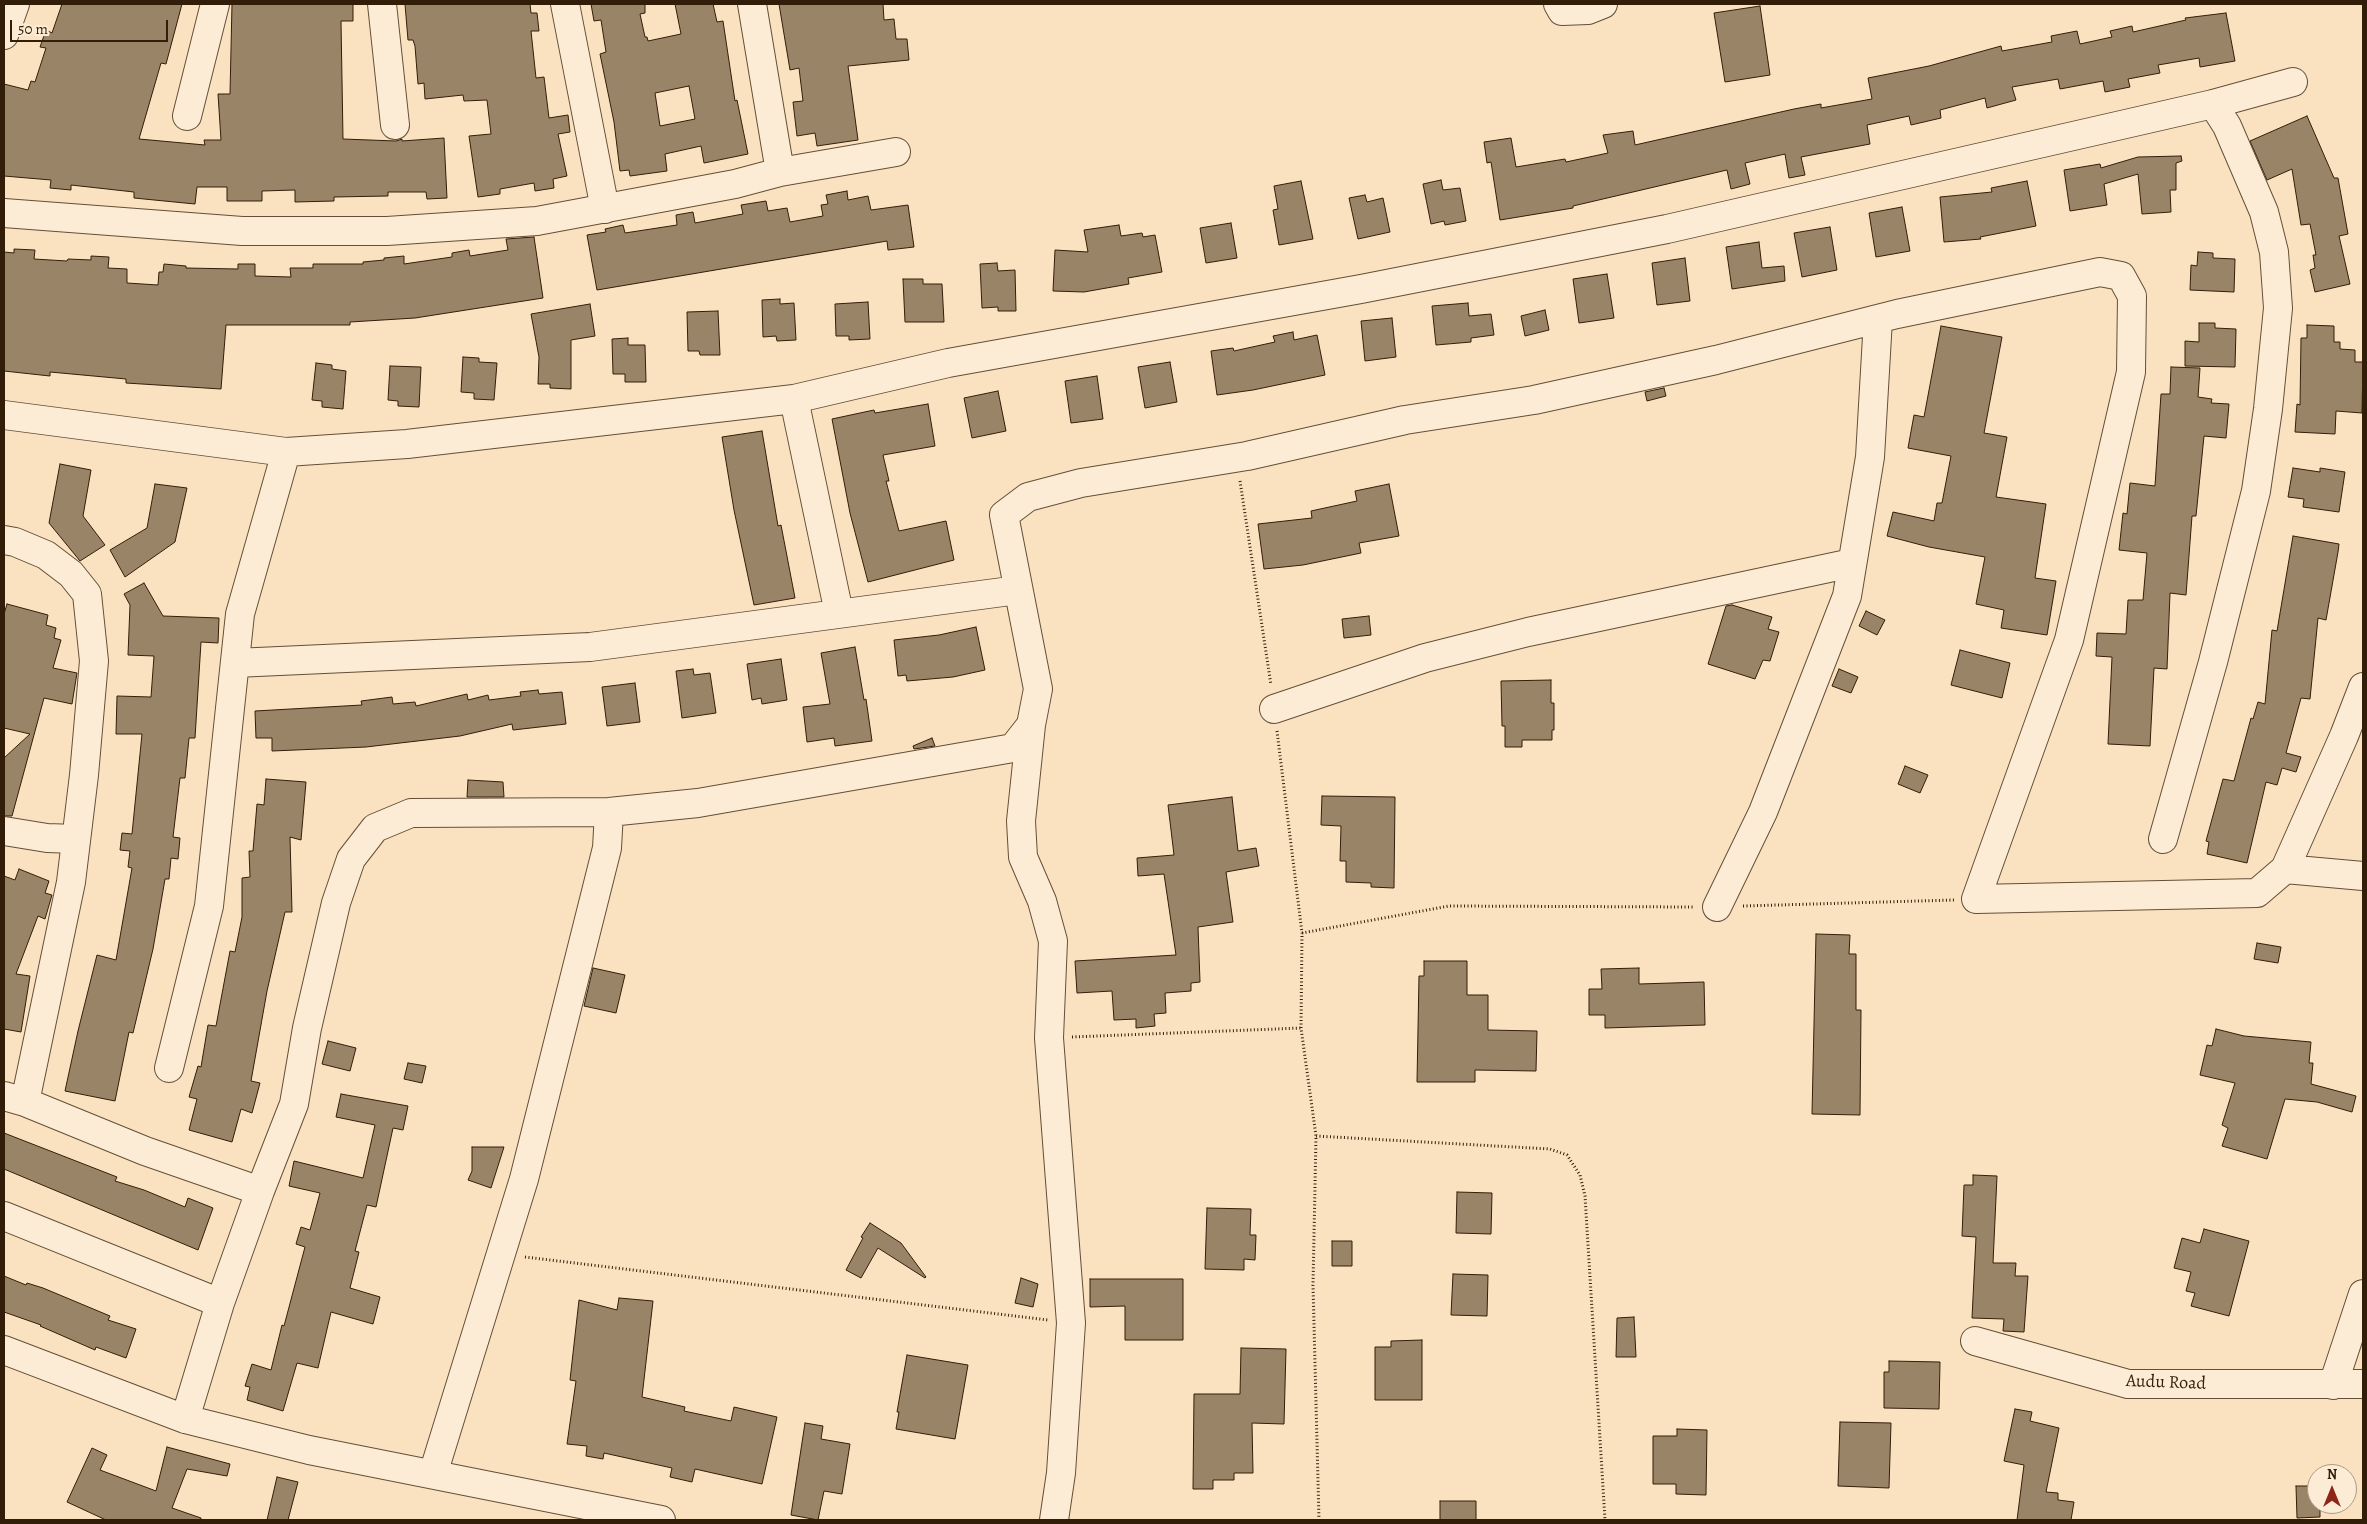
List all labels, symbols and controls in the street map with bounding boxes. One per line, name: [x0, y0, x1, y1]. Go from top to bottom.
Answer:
scale bar: [12, 10, 170, 42]
text: 50 m: [18, 19, 48, 39]
street label: Audu Road: [2125, 1371, 2207, 1395]
north arrow: [2307, 1464, 2357, 1514]
text: N: [2327, 1465, 2337, 1484]

